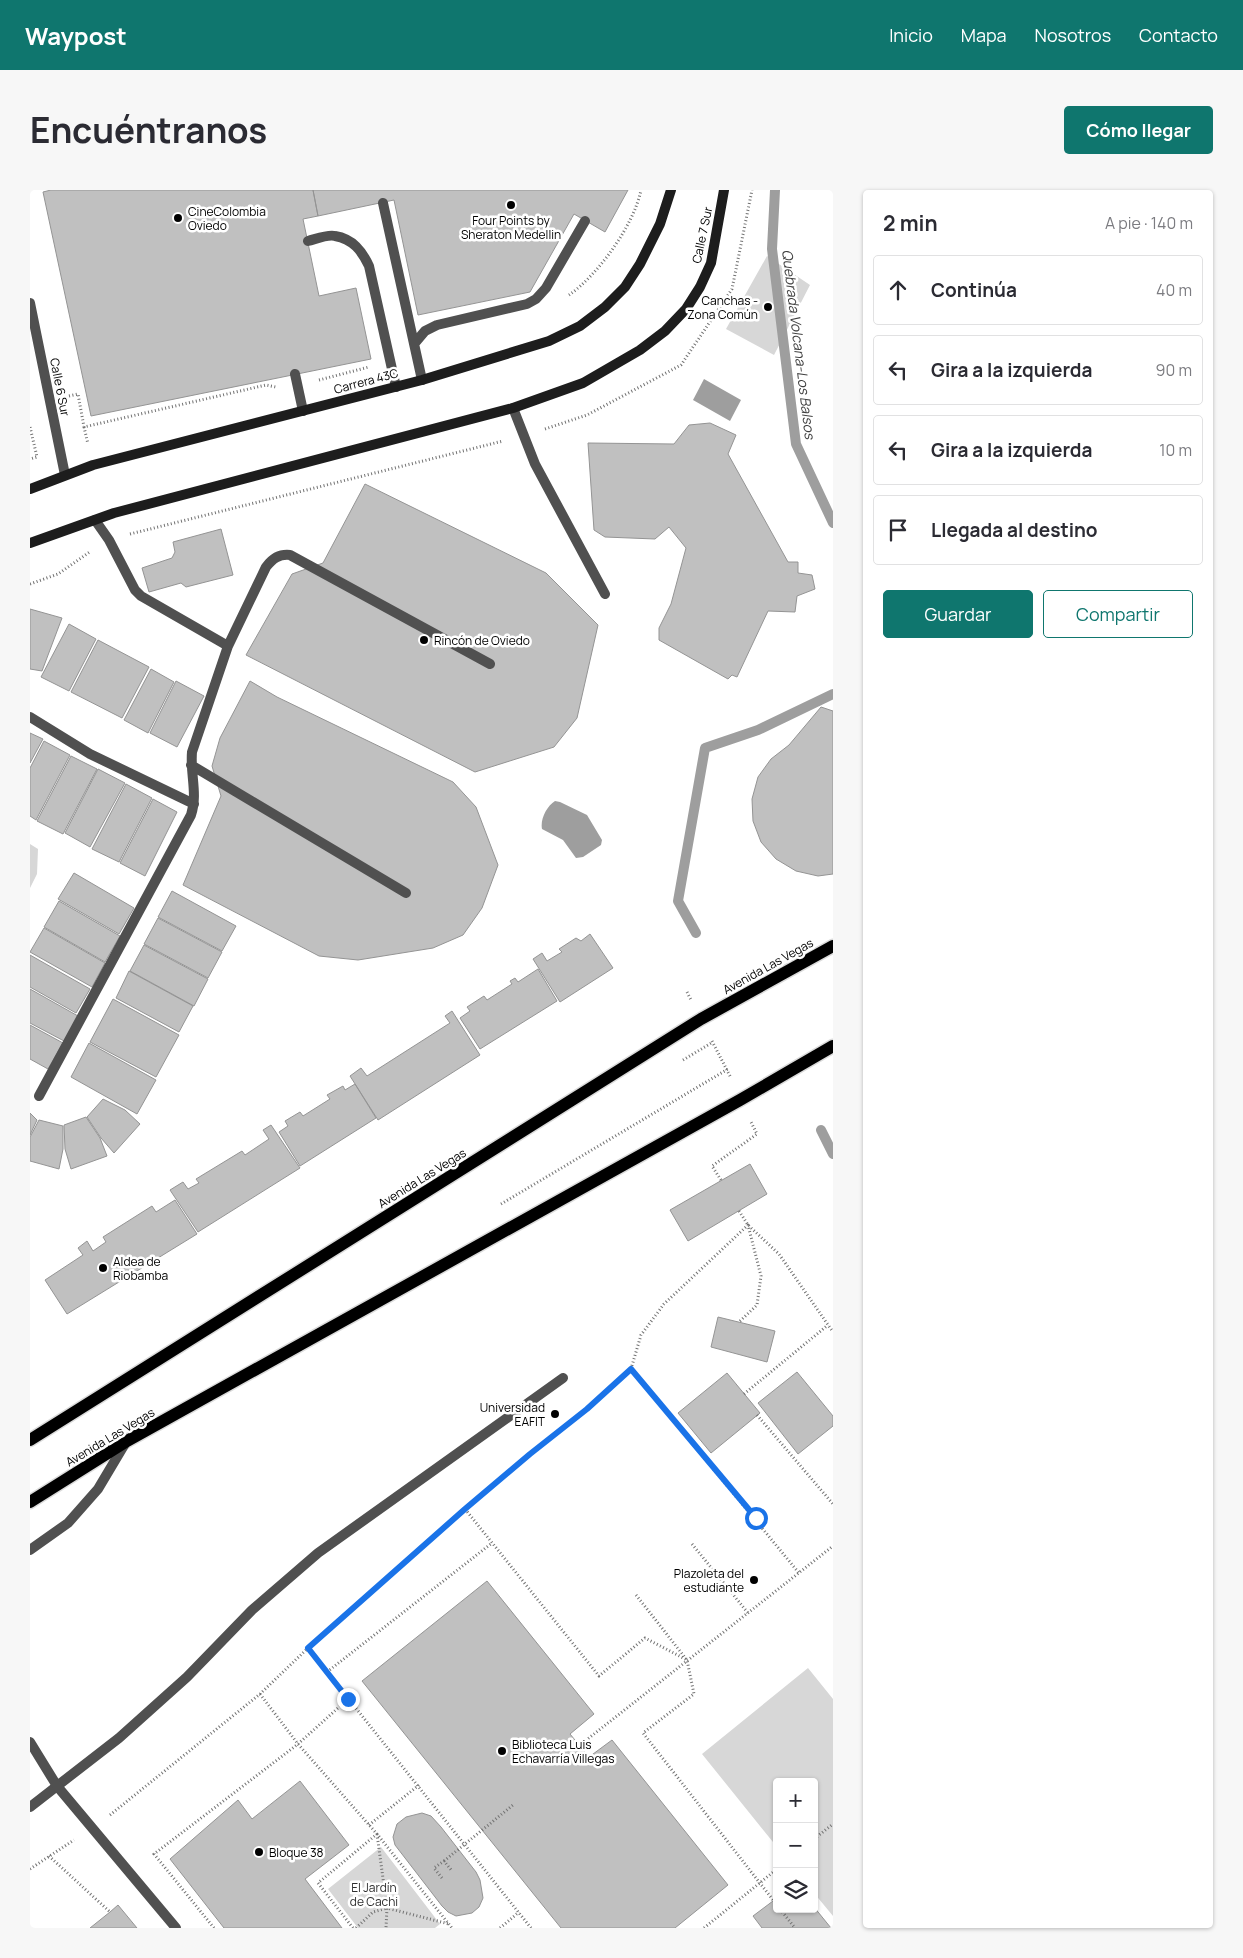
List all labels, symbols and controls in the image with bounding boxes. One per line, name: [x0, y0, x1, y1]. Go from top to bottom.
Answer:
text: Waypost: [25, 19, 127, 52]
text: Inicio: [889, 23, 933, 47]
text: Mapa: [961, 23, 1007, 47]
text: Nosotros: [1035, 23, 1111, 47]
text: Contacto: [1139, 23, 1218, 47]
text: Encuéntranos: [30, 106, 267, 154]
button: Cómo llegar: [1064, 106, 1213, 154]
marker: Four Points by Sheraton Medellin: [505, 199, 517, 211]
place label: CineColombia Oviedo: [188, 203, 266, 234]
street label: Calle 7 Sur: [688, 204, 716, 265]
text: 2 min: [883, 209, 938, 237]
marker: CineColombia Oviedo: [172, 212, 184, 224]
place label: Four Points by Sheraton Medellin: [461, 212, 561, 243]
text: A pie · 140 m: [1105, 212, 1193, 234]
water label: Quebrada Volcana-Los Balsos: [778, 248, 820, 442]
icon: ahead: [884, 276, 912, 304]
text: Continúa: [931, 277, 1017, 303]
text: 40 m: [1156, 279, 1192, 301]
place label: Canchas - Zona Común: [687, 292, 758, 323]
marker: Canchas - Zona Común: [762, 301, 774, 313]
street label: Calle 6 Sur: [46, 356, 74, 418]
icon: left: [884, 356, 912, 384]
text: Gira a la izquierda: [931, 357, 1092, 383]
text: 90 m: [1156, 359, 1192, 381]
street label: Carrera 43C: [332, 364, 401, 398]
icon: left: [884, 436, 912, 464]
text: Gira a la izquierda: [931, 437, 1092, 463]
text: 10 m: [1159, 439, 1192, 461]
icon: arrive: [884, 516, 912, 544]
text: Llegada al destino: [931, 517, 1098, 543]
button: Guardar: [883, 590, 1033, 638]
button: Compartir: [1043, 590, 1193, 638]
place label: Rincón de Oviedo: [434, 632, 530, 649]
marker: Rincón de Oviedo: [418, 634, 430, 646]
street label: Avenida Las Vegas: [720, 934, 816, 998]
street label: Avenida Las Vegas: [375, 1144, 469, 1212]
place label: Aldea de Riobamba: [113, 1253, 168, 1284]
marker: Aldea de Riobamba: [97, 1262, 109, 1274]
place label: Universidad EAFIT: [480, 1399, 546, 1430]
street label: Avenida Las Vegas: [62, 1404, 158, 1470]
marker: Universidad EAFIT: [549, 1408, 561, 1420]
route start: [745, 1507, 768, 1530]
place label: Plazoleta del estudiante: [674, 1565, 744, 1596]
marker: Plazoleta del estudiante: [748, 1574, 760, 1586]
route end: [337, 1688, 360, 1711]
place label: Biblioteca Luis Echavarría Villegas: [512, 1736, 614, 1767]
marker: Biblioteca Luis Echavarría Villegas: [496, 1745, 508, 1757]
map controls: [773, 1778, 818, 1913]
button: +: [773, 1778, 818, 1823]
button: −: [773, 1823, 818, 1868]
place label: Bloque 38: [269, 1844, 324, 1861]
marker: Bloque 38: [253, 1846, 265, 1858]
button: layers: [773, 1868, 818, 1913]
park label: El Jardín de Cachi: [350, 1879, 398, 1910]

